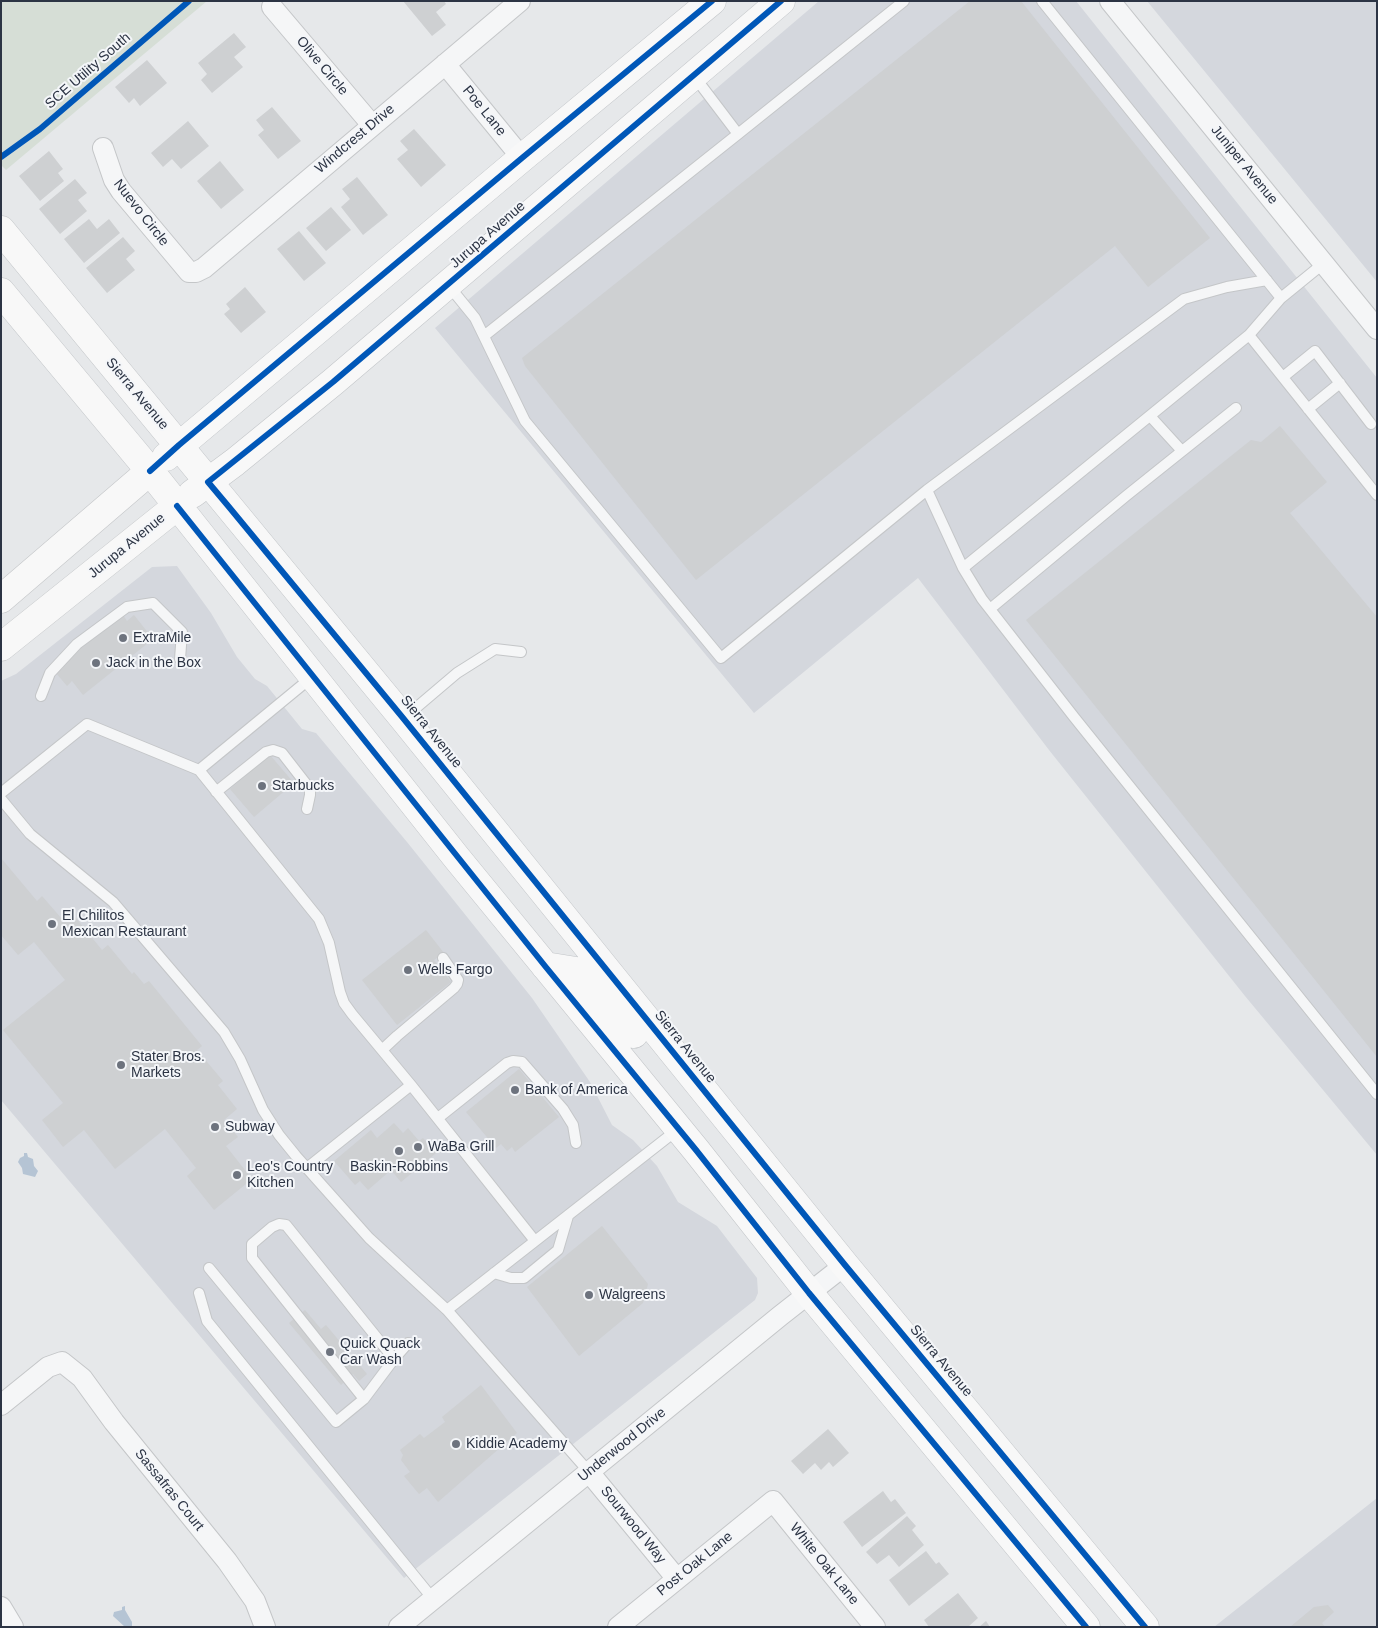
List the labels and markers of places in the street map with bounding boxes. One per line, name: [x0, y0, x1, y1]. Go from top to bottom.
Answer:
place label: ExtraMile: [133, 630, 191, 646]
marker: ExtraMile: [117, 632, 129, 644]
place label: Jack in the Box: [106, 655, 201, 671]
marker: Jack in the Box: [90, 657, 102, 669]
place label: Starbucks: [272, 778, 334, 794]
marker: Starbucks: [256, 780, 268, 792]
place label: El Chilitos Mexican Restaurant: [62, 908, 187, 940]
marker: El Chilitos Mexican Restaurant: [46, 918, 58, 930]
place label: Wells Fargo: [418, 962, 492, 978]
marker: Wells Fargo: [402, 964, 414, 976]
place label: Stater Bros. Markets: [131, 1049, 205, 1082]
marker: Stater Bros. Markets: [115, 1059, 127, 1071]
place label: Bank of America: [525, 1082, 628, 1098]
marker: Bank of America: [509, 1084, 521, 1096]
place label: Subway: [225, 1119, 275, 1135]
marker: Subway: [209, 1121, 221, 1133]
place label: WaBa Grill: [428, 1139, 494, 1155]
marker: WaBa Grill: [412, 1141, 424, 1153]
marker: Baskin-Robbins: [393, 1145, 405, 1157]
place label: Leo's Country Kitchen: [247, 1159, 333, 1192]
place label: Baskin-Robbins: [350, 1159, 448, 1175]
marker: Leo's Country Kitchen: [231, 1169, 243, 1181]
place label: Walgreens: [599, 1287, 665, 1303]
marker: Walgreens: [583, 1289, 595, 1301]
place label: Quick Quack Car Wash: [340, 1336, 420, 1368]
marker: Quick Quack Car Wash: [324, 1346, 336, 1358]
place label: Kiddie Academy: [466, 1436, 567, 1452]
marker: Kiddie Academy: [450, 1438, 462, 1450]

